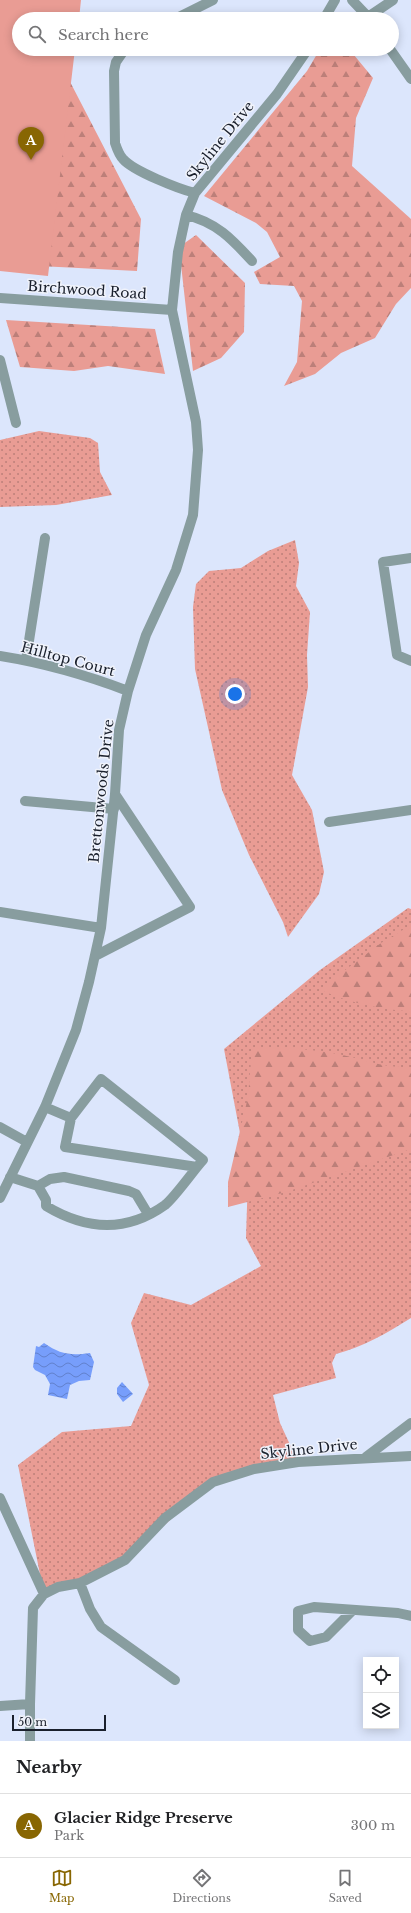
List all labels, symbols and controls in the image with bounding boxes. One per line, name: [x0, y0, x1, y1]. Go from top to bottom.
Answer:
search box: [12, 12, 399, 56]
icon: search: [26, 23, 48, 45]
text: Search here: [58, 25, 149, 44]
street label: Skyline Drive: [182, 97, 258, 185]
pin: A: [18, 127, 44, 160]
street label: Birchwood Road: [27, 277, 148, 303]
street label: Hilltop Court: [19, 638, 118, 680]
your location: [225, 684, 245, 704]
street label: Brettonwoods Drive: [85, 718, 117, 864]
street label: Skyline Drive: [260, 1435, 358, 1463]
map controls: [363, 1657, 399, 1729]
button: locate: [363, 1657, 399, 1693]
button: layers: [363, 1693, 399, 1729]
scale bar: [12, 1713, 106, 1732]
text: 50 m: [18, 1715, 47, 1729]
text: Nearby: [16, 1757, 82, 1778]
text: Glacier Ridge Preserve: [54, 1808, 233, 1827]
text: A: [24, 1817, 34, 1834]
text: 300 m: [351, 1817, 395, 1834]
text: Park: [54, 1827, 84, 1844]
tab: Map: [49, 1867, 75, 1905]
tab: Directions: [172, 1867, 231, 1905]
tab: Saved: [329, 1867, 362, 1905]

